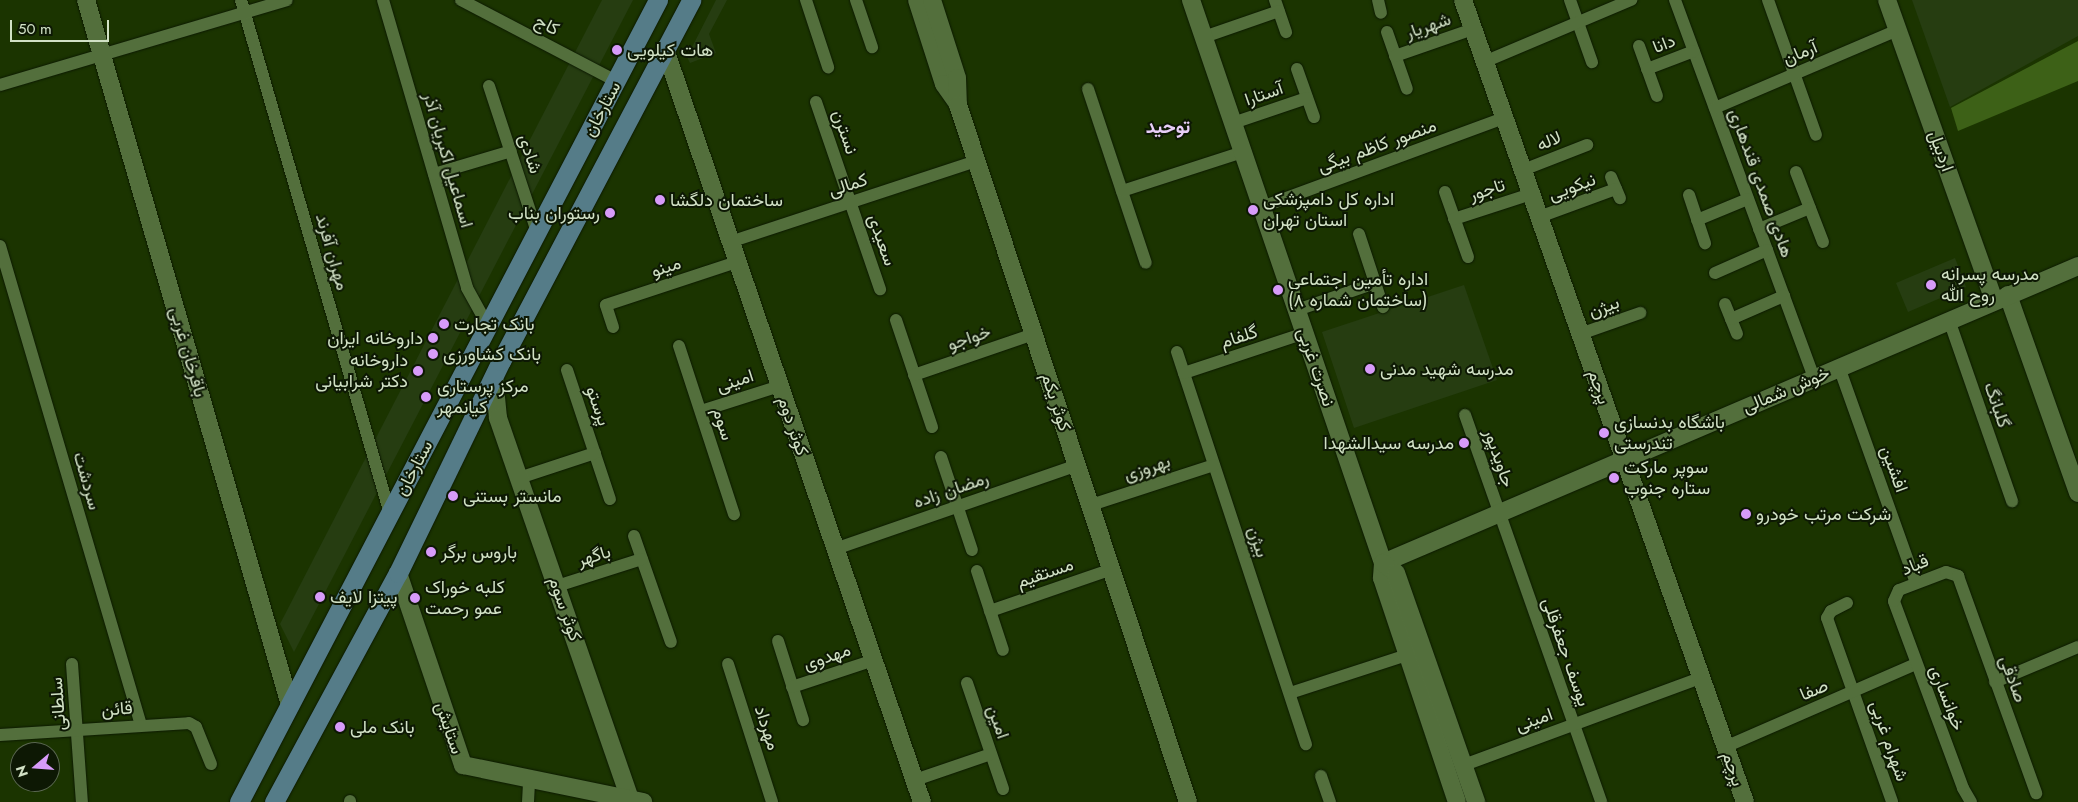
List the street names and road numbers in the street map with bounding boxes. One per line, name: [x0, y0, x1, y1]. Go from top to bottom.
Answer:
street label: شهریار: [1402, 8, 1454, 44]
street label: کاج: [531, 10, 563, 40]
street label: دانا: [1650, 30, 1678, 58]
street label: آرمان: [1779, 36, 1821, 70]
street label: آستارا: [1242, 77, 1286, 111]
street label: ستارخان: [578, 78, 626, 140]
street label: اسماعیل اکبریان آذر: [418, 90, 478, 230]
street label: هادی صمدی قندهاری: [1724, 106, 1798, 260]
street label: نسترن: [827, 107, 863, 157]
street label: منصور کاظم بیگی: [1315, 115, 1439, 177]
street label: لاله: [1533, 126, 1565, 156]
street label: اردبیل: [1924, 128, 1958, 174]
street label: شادی: [514, 132, 546, 176]
street label: کمالی: [826, 169, 870, 201]
street label: نیکویی: [1545, 169, 1599, 205]
street label: تاجور: [1466, 174, 1508, 206]
street label: مهران آفرند: [311, 211, 353, 293]
street label: سعیدی: [863, 211, 901, 269]
street label: مینو: [648, 252, 684, 282]
street label: بیژن: [1586, 292, 1622, 322]
street label: باقرخان غربی: [165, 304, 211, 400]
street label: خواجو: [945, 321, 993, 355]
street label: گلفام: [1218, 321, 1260, 353]
street label: نصرت غربی: [1292, 325, 1340, 409]
street label: خوش شمالی: [1739, 362, 1833, 418]
street label: امینی: [714, 365, 756, 397]
street label: پرچم: [1583, 367, 1615, 407]
street label: کوثر یکم: [1036, 370, 1076, 434]
street label: گلبانگ: [1979, 379, 2015, 431]
street label: پرستو: [581, 383, 615, 429]
street label: کوثر دوم: [773, 394, 813, 458]
street label: سوم: [708, 405, 738, 443]
street label: جاویدپور: [1479, 426, 1519, 490]
street label: ستارخان: [390, 437, 438, 499]
street label: افشین: [1876, 443, 1912, 495]
street label: سردشت: [68, 450, 106, 512]
street label: بهروزی: [1121, 450, 1173, 486]
street label: رمضان زاده: [911, 467, 991, 513]
street label: بیژن: [1243, 524, 1273, 560]
street label: باگهر: [575, 541, 613, 571]
street label: قباد: [1898, 550, 1932, 580]
street label: مستقیم: [1014, 553, 1076, 593]
street label: کوثر سوم: [544, 574, 586, 644]
street label: یوسف جعفرقلی: [1537, 595, 1595, 709]
street label: مهدوی: [800, 639, 854, 675]
street label: صادقی: [1995, 653, 2031, 705]
street label: خوانساری: [1925, 662, 1969, 734]
street label: صفا: [1797, 674, 1831, 706]
street label: سلطانی: [45, 677, 71, 731]
street label: قائن: [101, 697, 133, 721]
street label: شهرام غربی: [1865, 698, 1913, 784]
street label: ستایش: [430, 699, 468, 757]
street label: امین: [982, 702, 1014, 742]
street label: مهرداد: [750, 703, 784, 753]
street label: امینی: [1512, 703, 1556, 737]
street label: پرچم: [1717, 749, 1749, 789]

